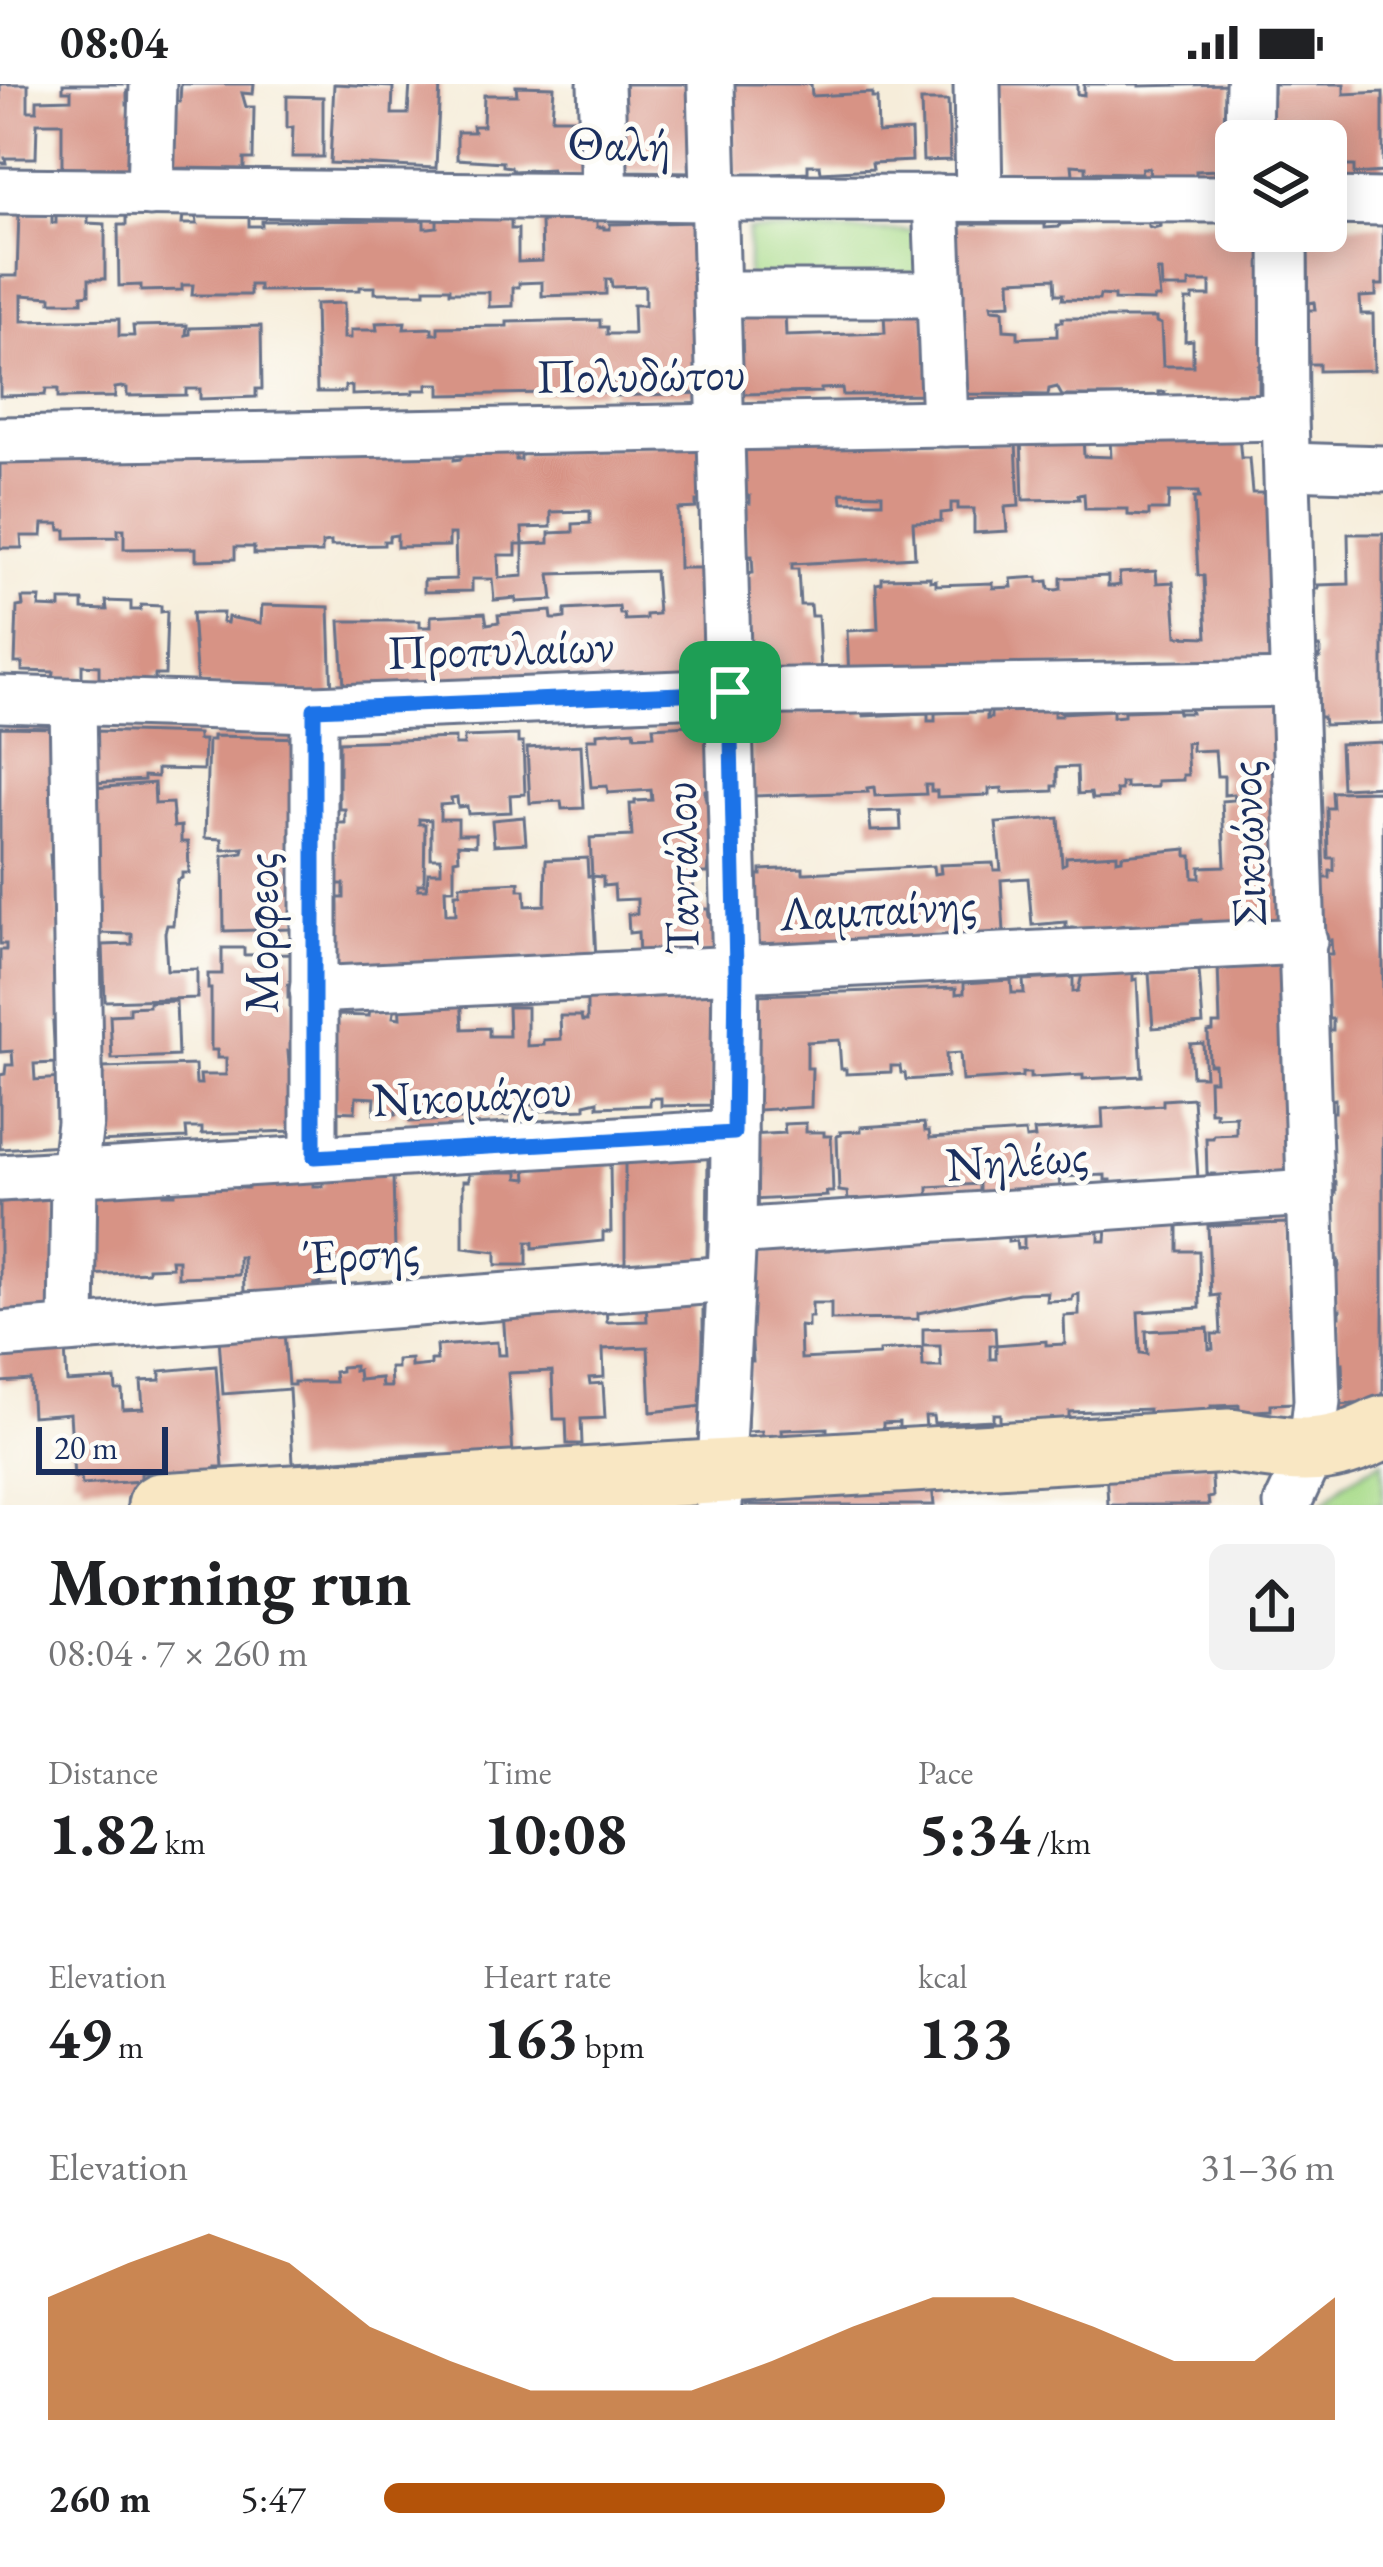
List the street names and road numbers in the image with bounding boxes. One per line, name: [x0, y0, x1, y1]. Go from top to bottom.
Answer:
street label: Θαλή: [567, 111, 671, 175]
street label: Πολυδώτου: [536, 341, 746, 407]
street label: Προπυλαίων: [386, 613, 616, 683]
street label: Σικυώνος: [1212, 760, 1280, 928]
street label: Ταντάλου: [647, 781, 713, 955]
street label: Μορφεος: [229, 853, 291, 1013]
street label: Λαμπαίνης: [777, 872, 978, 944]
street label: Νικομάχου: [371, 1058, 573, 1130]
street label: Νηλέως: [944, 1123, 1090, 1195]
street label: Έρσης: [301, 1218, 421, 1288]

